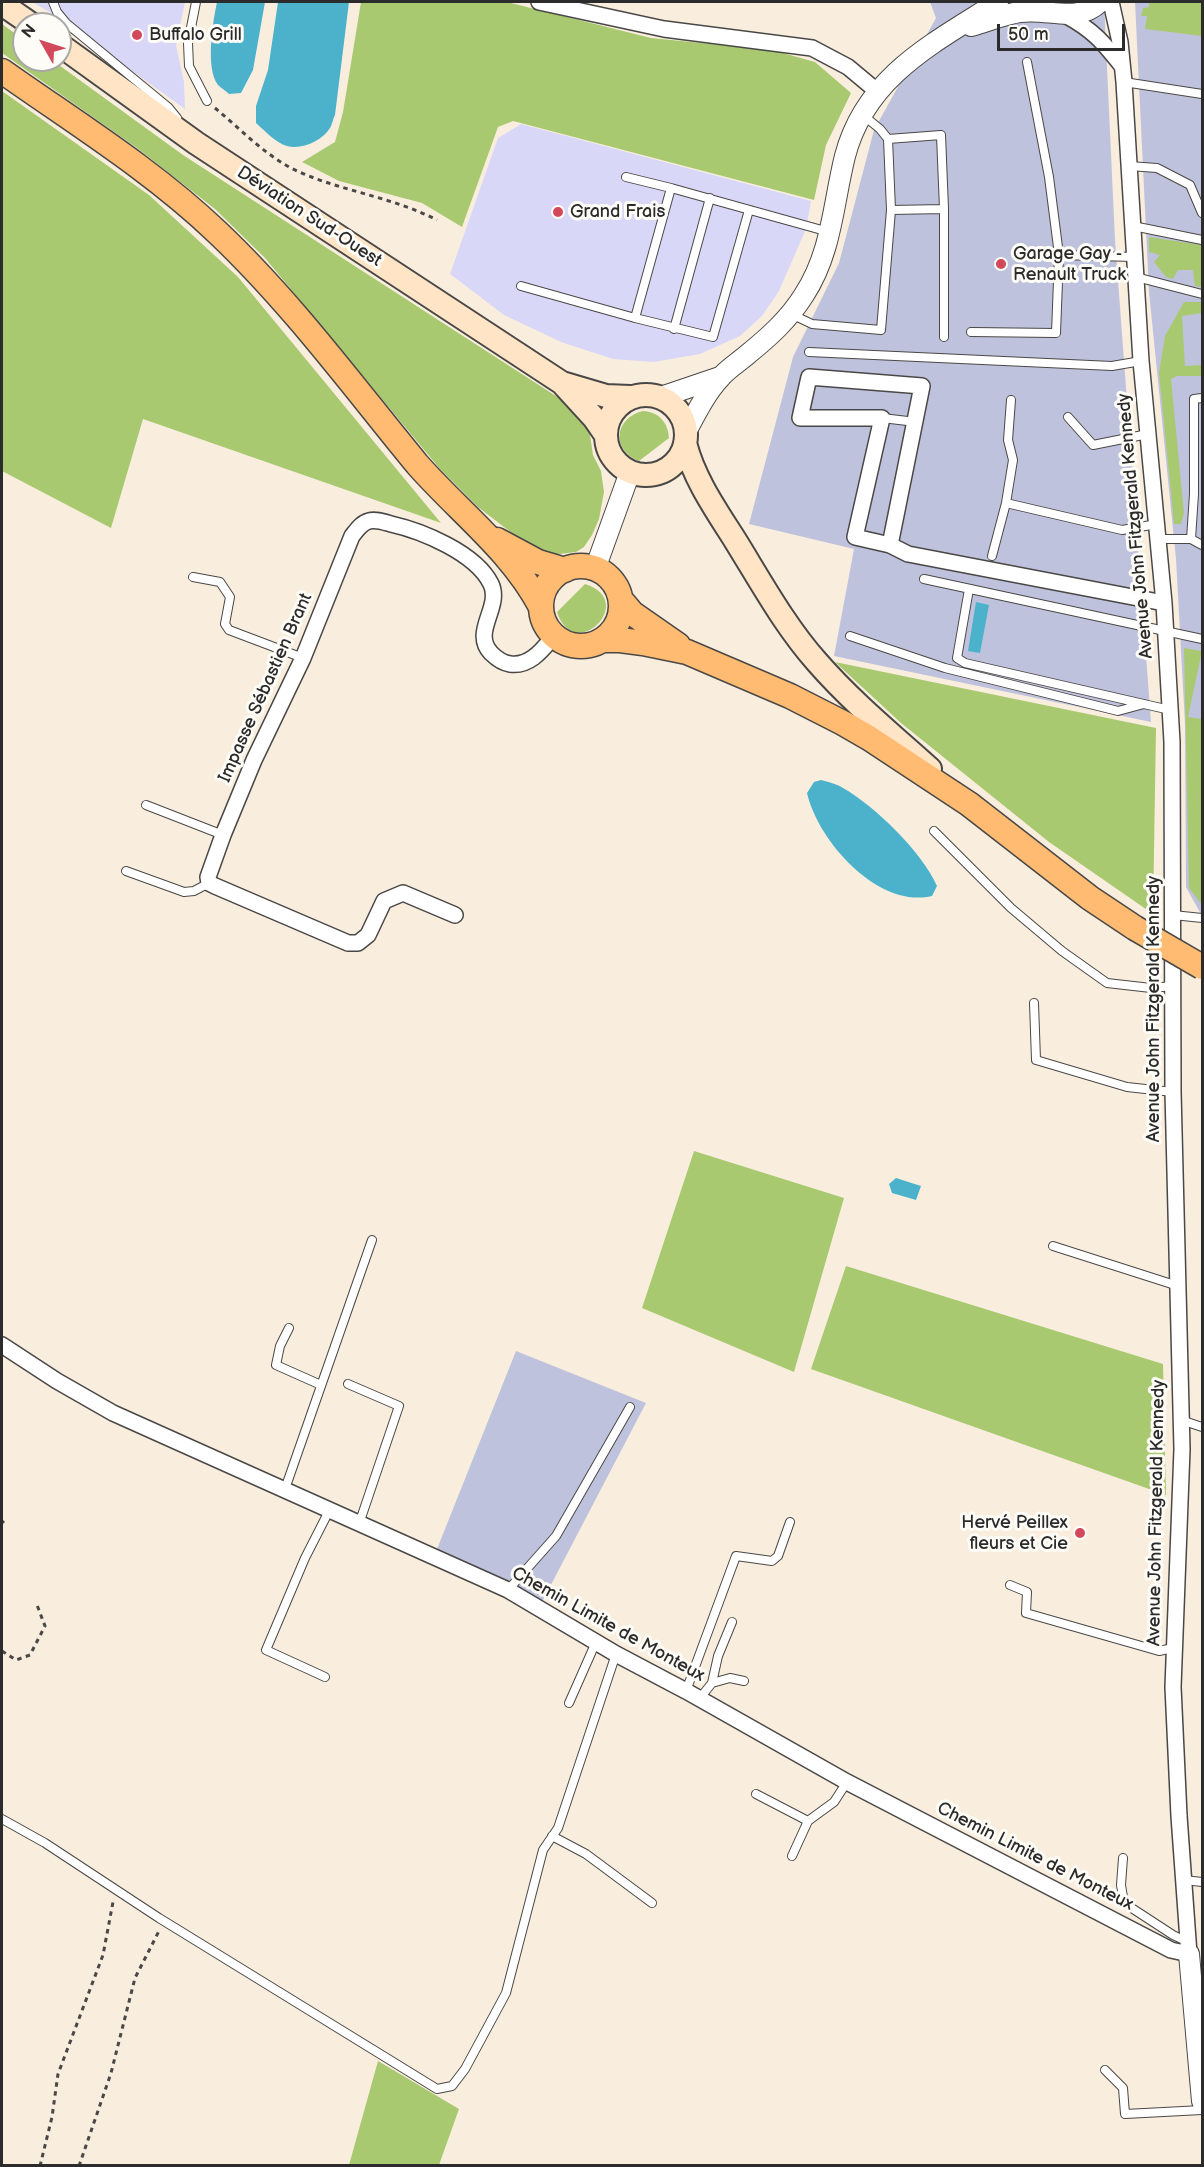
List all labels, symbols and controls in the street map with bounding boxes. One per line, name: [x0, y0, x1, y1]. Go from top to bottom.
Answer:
north arrow: [12, 12, 72, 72]
scale bar: [1000, 12, 1128, 50]
text: N: [18, 21, 40, 42]
place label: Buffalo Grill: [149, 24, 242, 46]
text: 50 m: [1008, 24, 1049, 45]
marker: Buffalo Grill: [130, 28, 144, 42]
street label: Déviation Sud-Ouest: [233, 162, 385, 272]
place label: Grand Frais: [570, 201, 665, 223]
marker: Grand Frais: [551, 205, 565, 219]
place label: Garage Gay - Renault Truck: [1013, 243, 1126, 286]
marker: Garage Gay - Renault Truck: [994, 257, 1008, 271]
street label: Avenue John Fitzgerald Kennedy: [1114, 392, 1158, 660]
street label: Impasse Sébastien Brant: [214, 590, 318, 786]
street label: Avenue John Fitzgerald Kennedy: [1143, 876, 1165, 1142]
street label: Avenue John Fitzgerald Kennedy: [1144, 1380, 1170, 1646]
place label: Hervé Peillex fleurs et Cie: [961, 1512, 1068, 1555]
marker: Hervé Peillex fleurs et Cie: [1073, 1526, 1087, 1540]
street label: Chemin Limite de Monteux: [508, 1563, 708, 1687]
street label: Chemin Limite de Monteux: [933, 1798, 1137, 1916]

